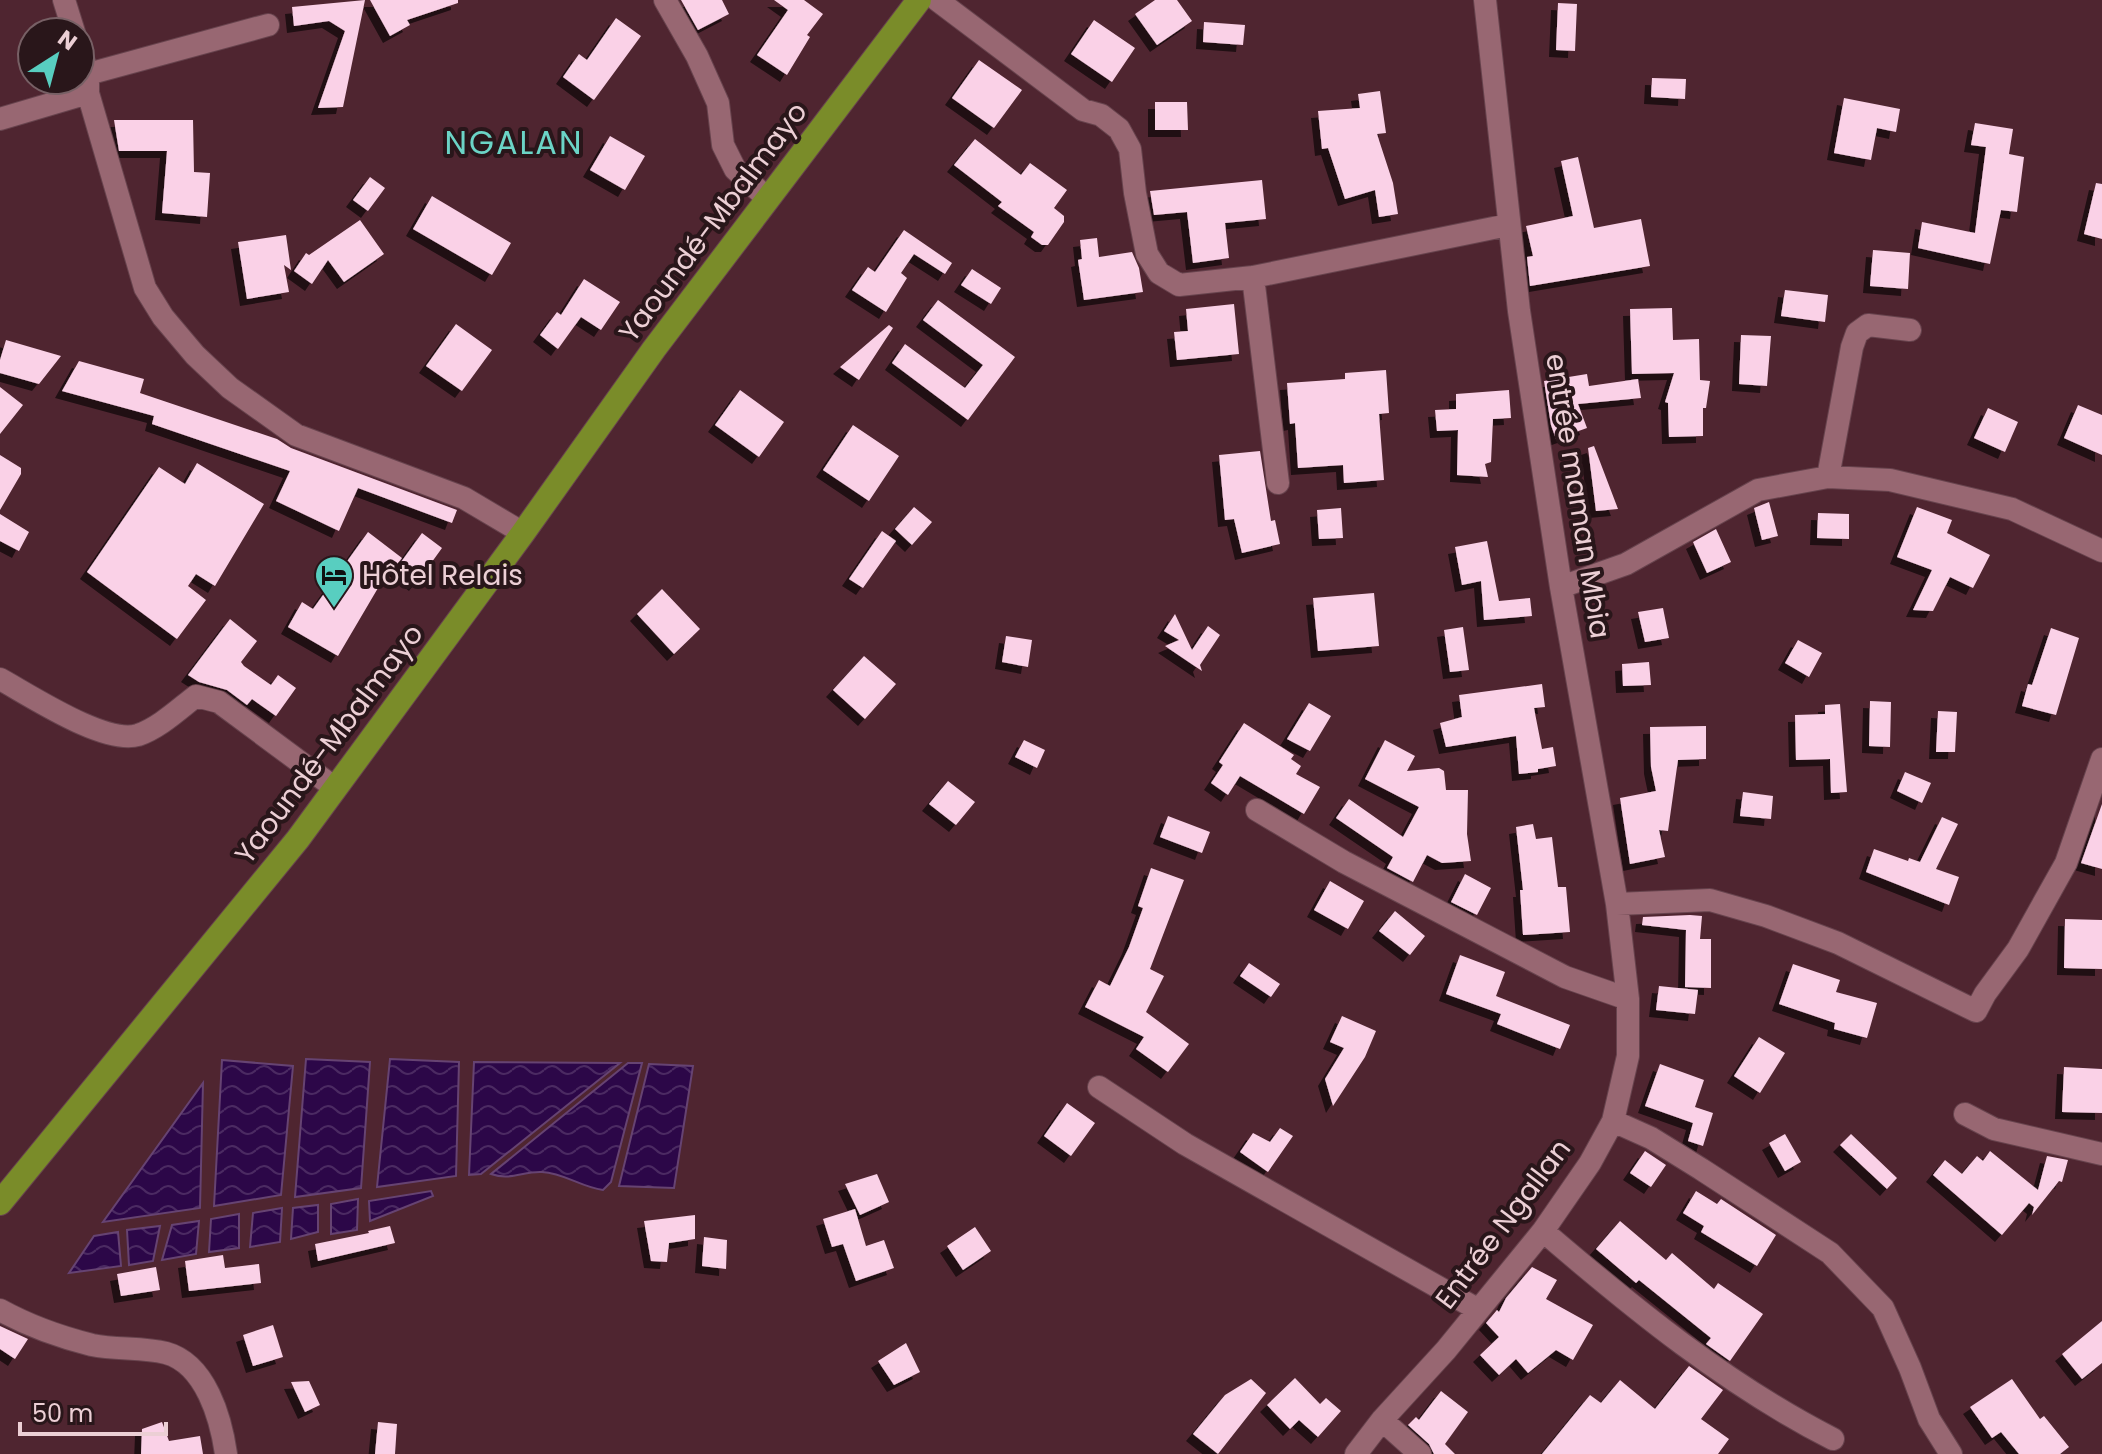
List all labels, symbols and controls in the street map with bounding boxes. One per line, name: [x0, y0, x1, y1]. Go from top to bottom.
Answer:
north arrow: [16, 16, 96, 96]
text: N: [52, 23, 83, 58]
street label: Yaoundé-Mbalmayo: [610, 94, 816, 350]
district label: NGALAN: [445, 120, 583, 165]
street label: entrée maman Mbia: [1536, 351, 1620, 641]
hotel icon: Hôtel Relais: [313, 554, 355, 609]
place label: Hôtel Relais: [362, 556, 523, 595]
street label: Yaoundé-Mbalmayo: [226, 616, 432, 872]
street label: Entrée Ngallan: [1426, 1131, 1580, 1317]
scale bar: [20, 1386, 166, 1436]
text: 50 m: [32, 1397, 93, 1430]

